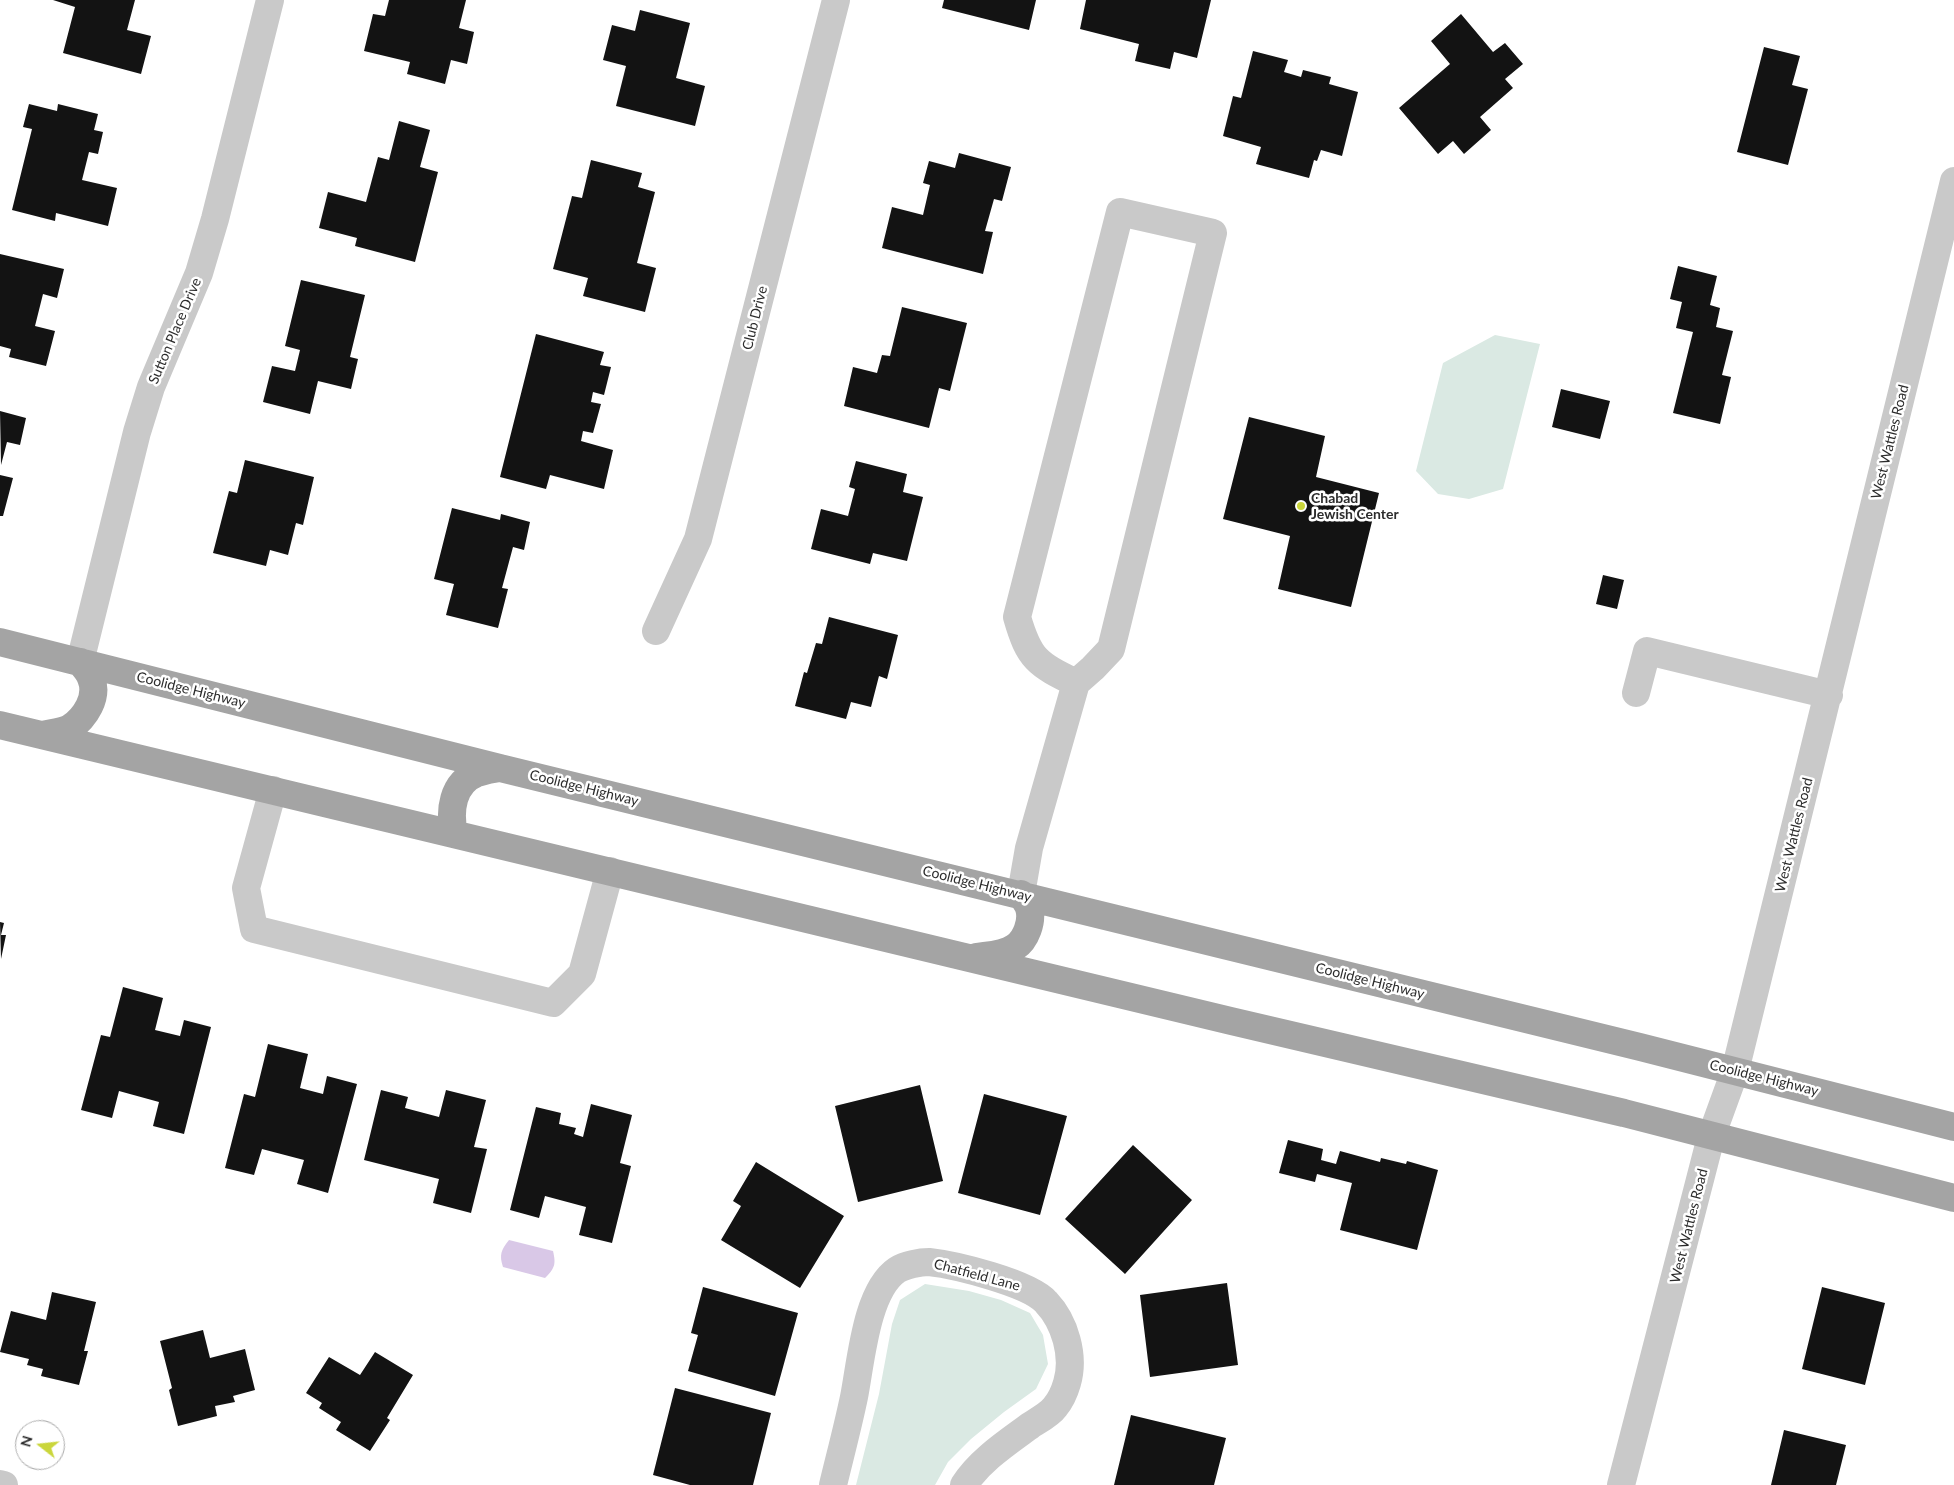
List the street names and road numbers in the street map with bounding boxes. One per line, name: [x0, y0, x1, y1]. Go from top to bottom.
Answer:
street label: Sutton Place Drive: [145, 275, 205, 387]
street label: Club Drive: [739, 284, 771, 352]
street label: West Wattles Road: [1868, 383, 1912, 501]
street label: Coolidge Highway: [135, 668, 247, 712]
street label: Coolidge Highway: [528, 766, 640, 810]
street label: West Wattles Road: [1772, 776, 1816, 894]
street label: Coolidge Highway: [921, 862, 1033, 906]
street label: Coolidge Highway: [1314, 959, 1426, 1003]
street label: Coolidge Highway: [1708, 1056, 1820, 1100]
street label: West Wattles Road: [1667, 1167, 1711, 1285]
street label: Chatfield Lane: [932, 1255, 1022, 1295]

